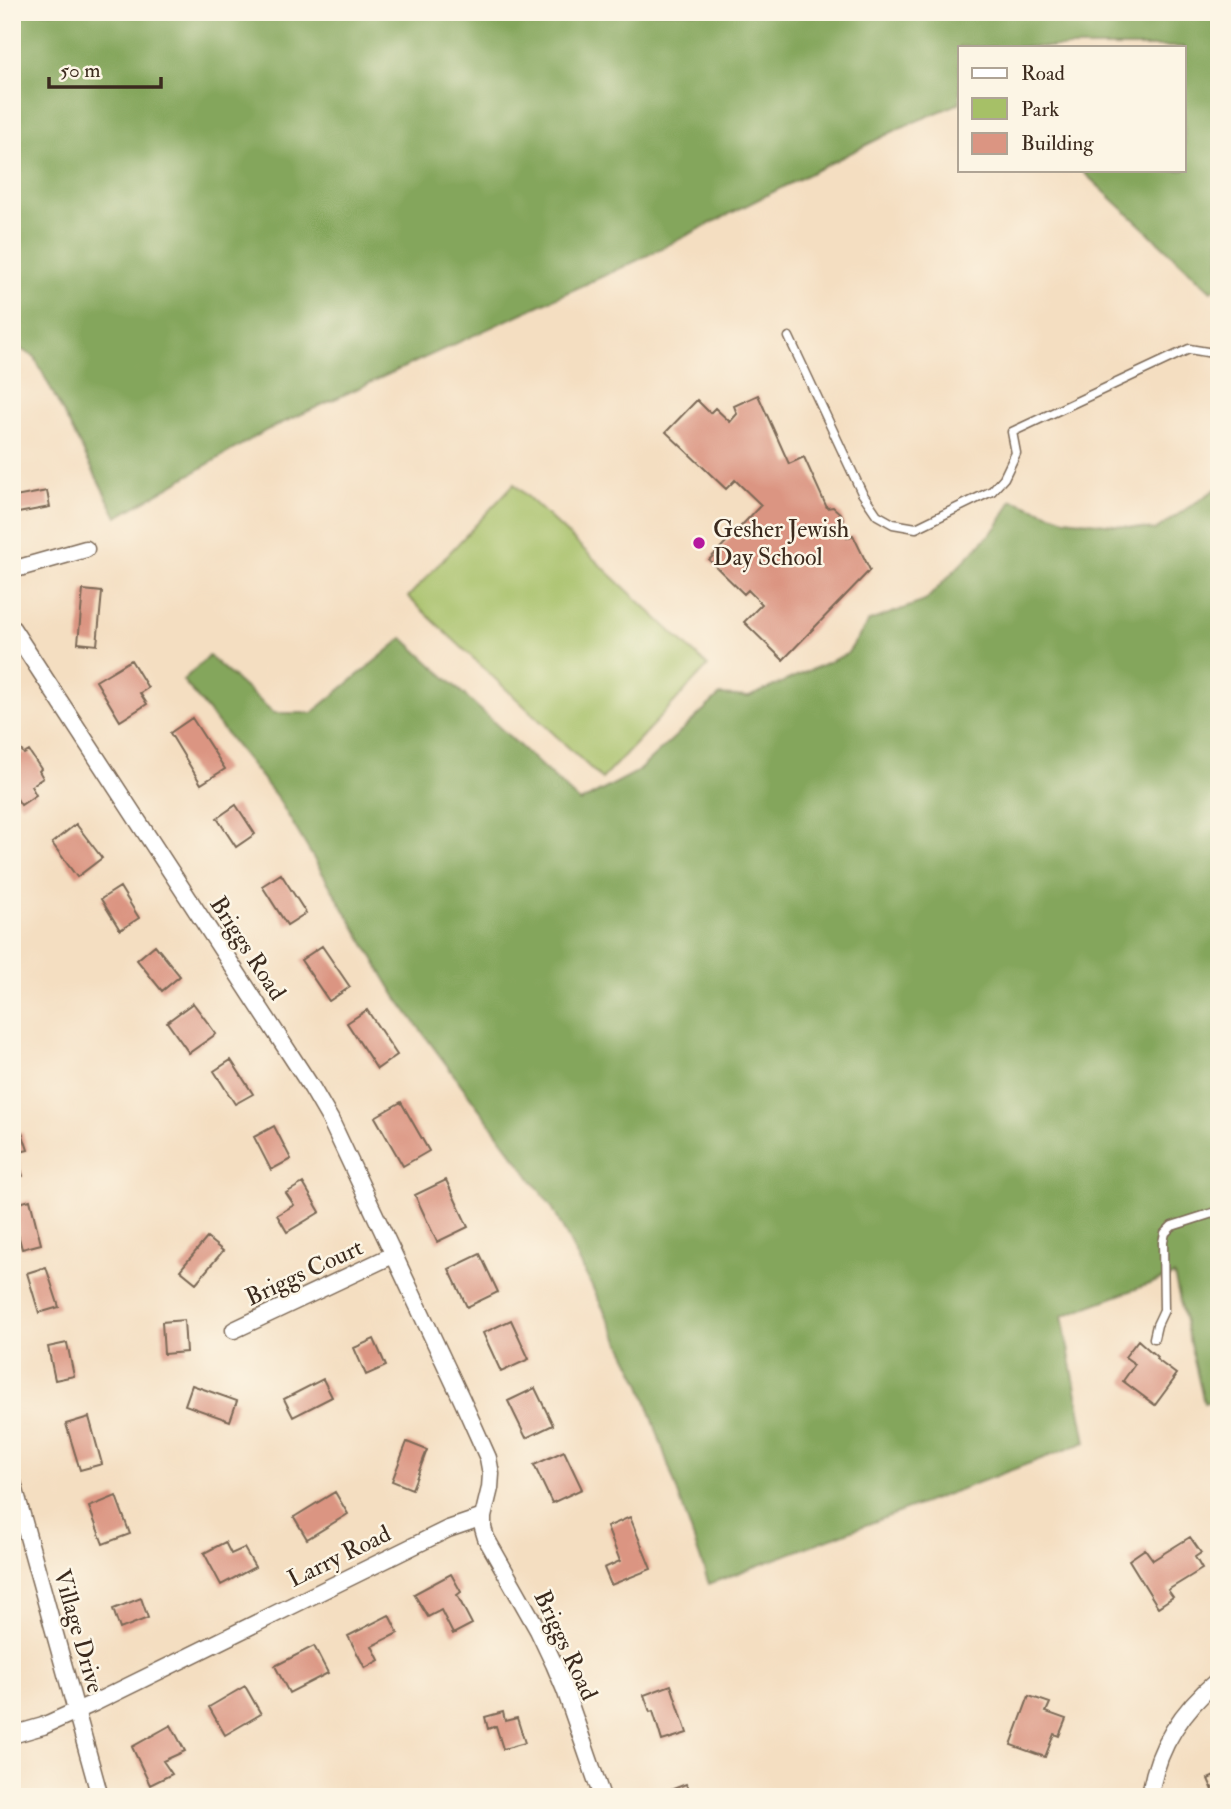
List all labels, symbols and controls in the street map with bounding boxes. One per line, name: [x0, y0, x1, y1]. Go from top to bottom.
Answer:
scale bar: [49, 46, 161, 90]
legend: [958, 46, 1186, 172]
text: 50 m: [60, 57, 101, 84]
text: Road: [1021, 60, 1066, 87]
text: Park: [1021, 96, 1059, 123]
text: Building: [1021, 130, 1094, 157]
place label: Gesher Jewish Day School: [713, 514, 850, 573]
marker: Gesher Jewish Day School: [691, 535, 707, 551]
street label: Briggs Road: [202, 890, 293, 1006]
street label: Briggs Court: [241, 1232, 368, 1313]
street label: Larry Road: [283, 1518, 396, 1595]
street label: Village Drive: [46, 1566, 111, 1697]
street label: Briggs Road: [527, 1585, 605, 1705]

